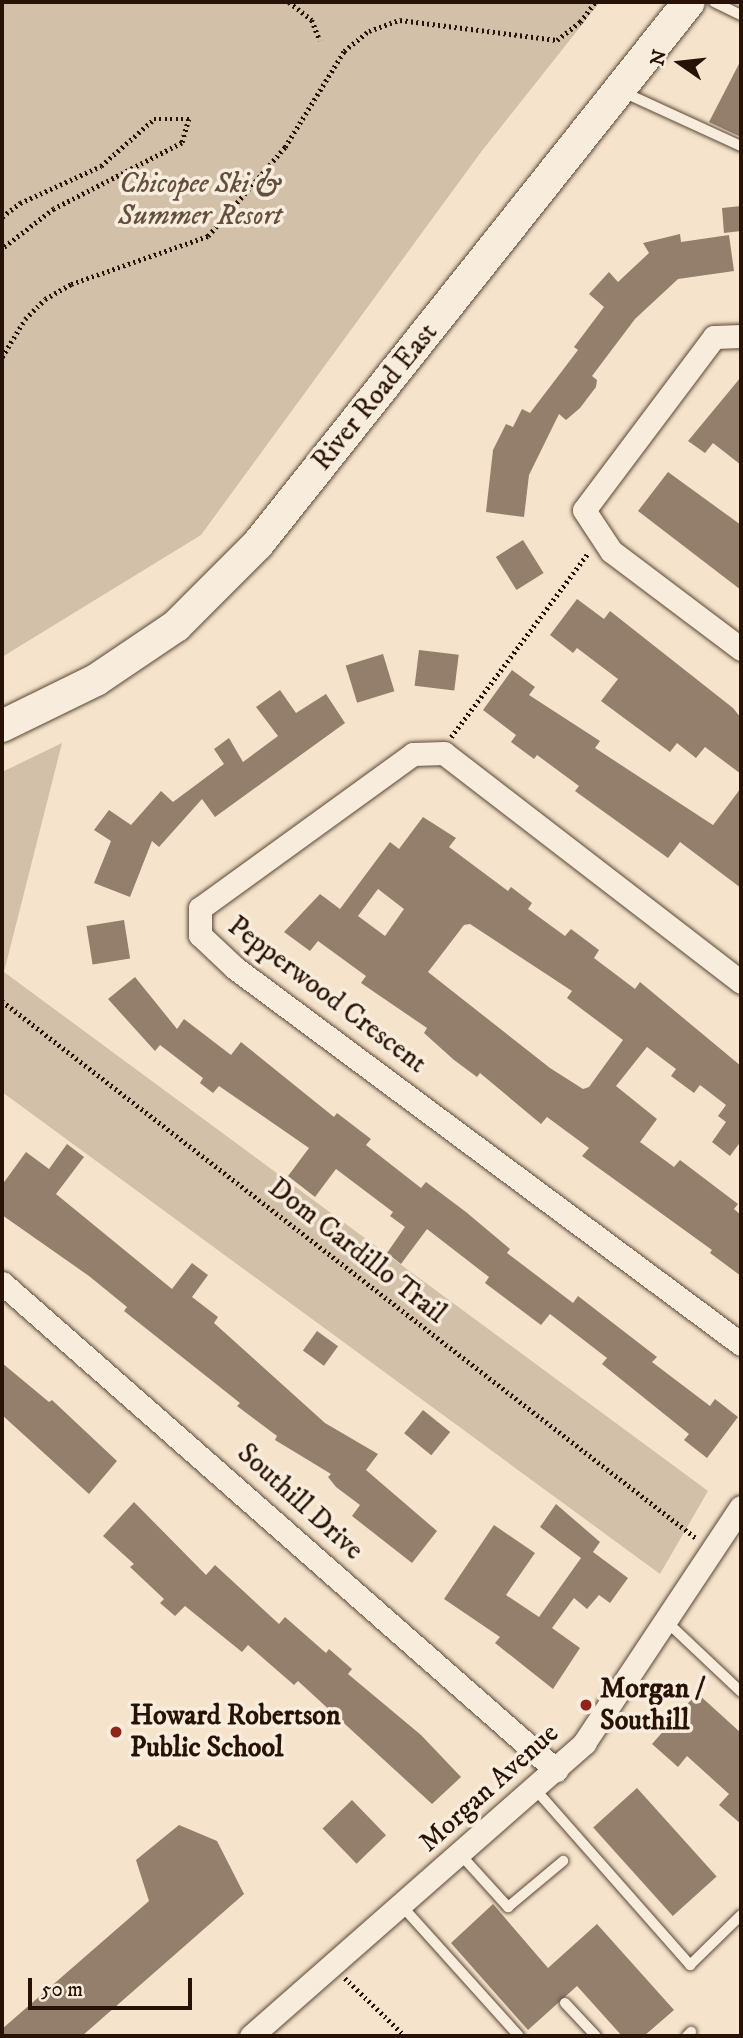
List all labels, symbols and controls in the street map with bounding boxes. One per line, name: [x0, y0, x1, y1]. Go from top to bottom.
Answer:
north arrow: [645, 28, 715, 98]
text: N: [646, 47, 672, 68]
park label: Chicopee Ski & Summer Resort: [118, 167, 282, 233]
street label: River Road East: [305, 316, 445, 478]
street label: Pepperwood Crescent: [221, 909, 433, 1081]
street label: Dom Cardillo Trail: [261, 1171, 453, 1331]
street label: Southill Drive: [230, 1437, 370, 1567]
place label: Morgan / Southill: [600, 1672, 703, 1738]
marker: Morgan / Southill: [578, 1697, 594, 1713]
place label: Howard Robertson Public School: [130, 1699, 341, 1765]
street label: Morgan Avenue: [412, 1717, 566, 1859]
marker: Howard Robertson Public School: [108, 1724, 124, 1740]
scale bar: [32, 1965, 196, 2009]
text: 50 m: [41, 1977, 83, 2003]

